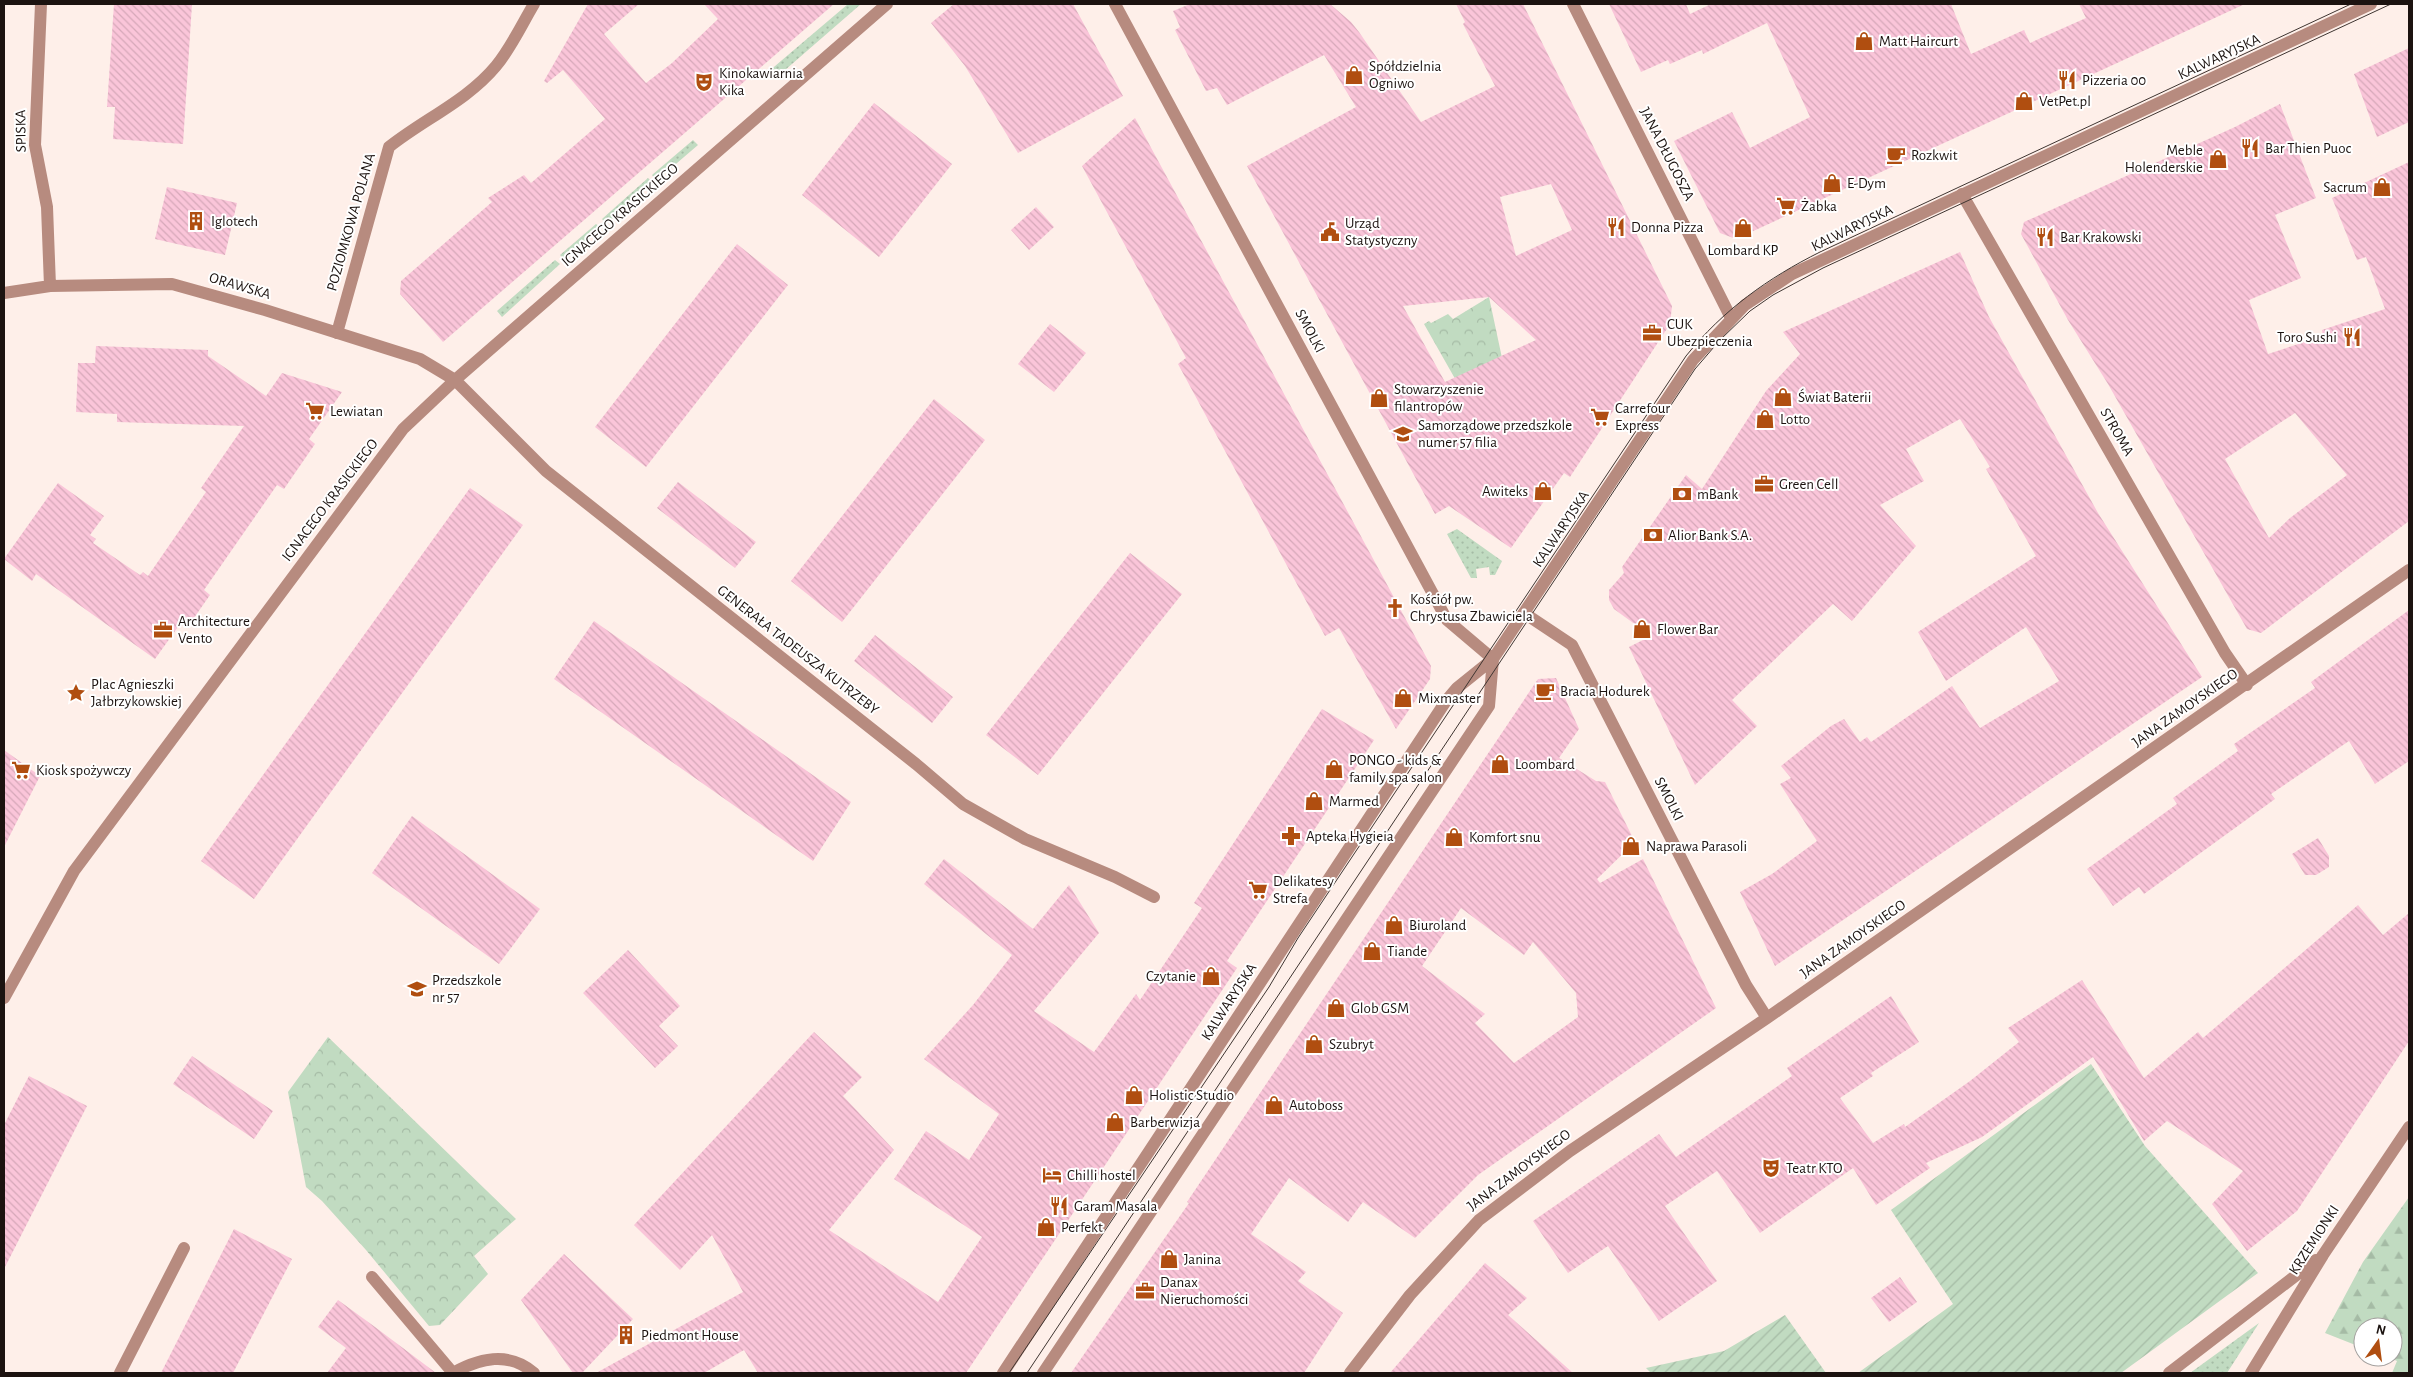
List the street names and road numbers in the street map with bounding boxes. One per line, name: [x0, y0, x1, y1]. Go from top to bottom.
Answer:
street label: KALWARYJSKA: [2176, 31, 2263, 82]
street label: JANA DŁUGOSZA: [1637, 105, 1697, 203]
street label: SPISKA: [13, 109, 29, 153]
street label: POZIOMKOWA POLANA: [324, 151, 378, 293]
street label: IGNACEGO KRASICKIEGO: [559, 161, 681, 269]
street label: KALWARYJSKA: [1809, 202, 1895, 254]
street label: ORAWSKA: [208, 270, 273, 302]
street label: SMOLKI: [1292, 307, 1328, 355]
street label: STROMA: [2097, 406, 2137, 459]
street label: IGNACEGO KRASICKIEGO: [279, 436, 381, 564]
street label: KALWARYJSKA: [1530, 488, 1592, 570]
street label: GENERAŁA TADEUSZA KUTRZEBY: [714, 582, 882, 718]
street label: JANA ZAMOYSKIEGO: [2130, 666, 2240, 750]
street label: SMOLKI: [1652, 775, 1686, 823]
street label: JANA ZAMOYSKIEGO: [1798, 897, 1908, 981]
street label: KALWARYJSKA: [1199, 961, 1260, 1043]
street label: JANA ZAMOYSKIEGO: [1465, 1126, 1573, 1214]
street label: KRZEMIONKI: [2286, 1203, 2342, 1277]

